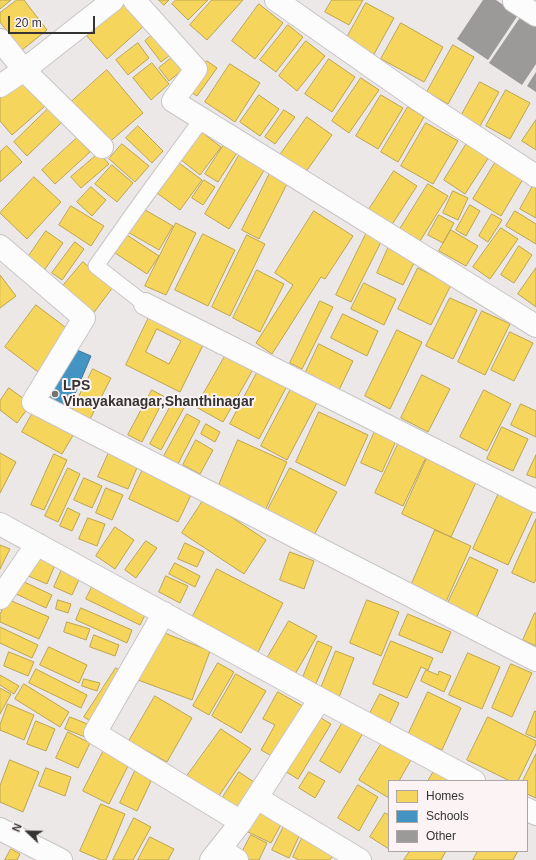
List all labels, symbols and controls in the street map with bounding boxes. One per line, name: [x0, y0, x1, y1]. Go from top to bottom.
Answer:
scale bar: [10, 8, 97, 34]
text: 20 m: [15, 16, 42, 30]
place label: LPS Vinayakanagar,Shanthinagar: [63, 378, 254, 410]
marker: LPS Vinayakanagar,Shanthinagar: [50, 389, 60, 399]
legend: [388, 780, 528, 852]
text: Homes: [426, 789, 464, 803]
text: Schools: [426, 809, 469, 823]
north arrow: [8, 812, 48, 852]
text: N: [10, 822, 24, 833]
text: Other: [426, 829, 456, 843]

